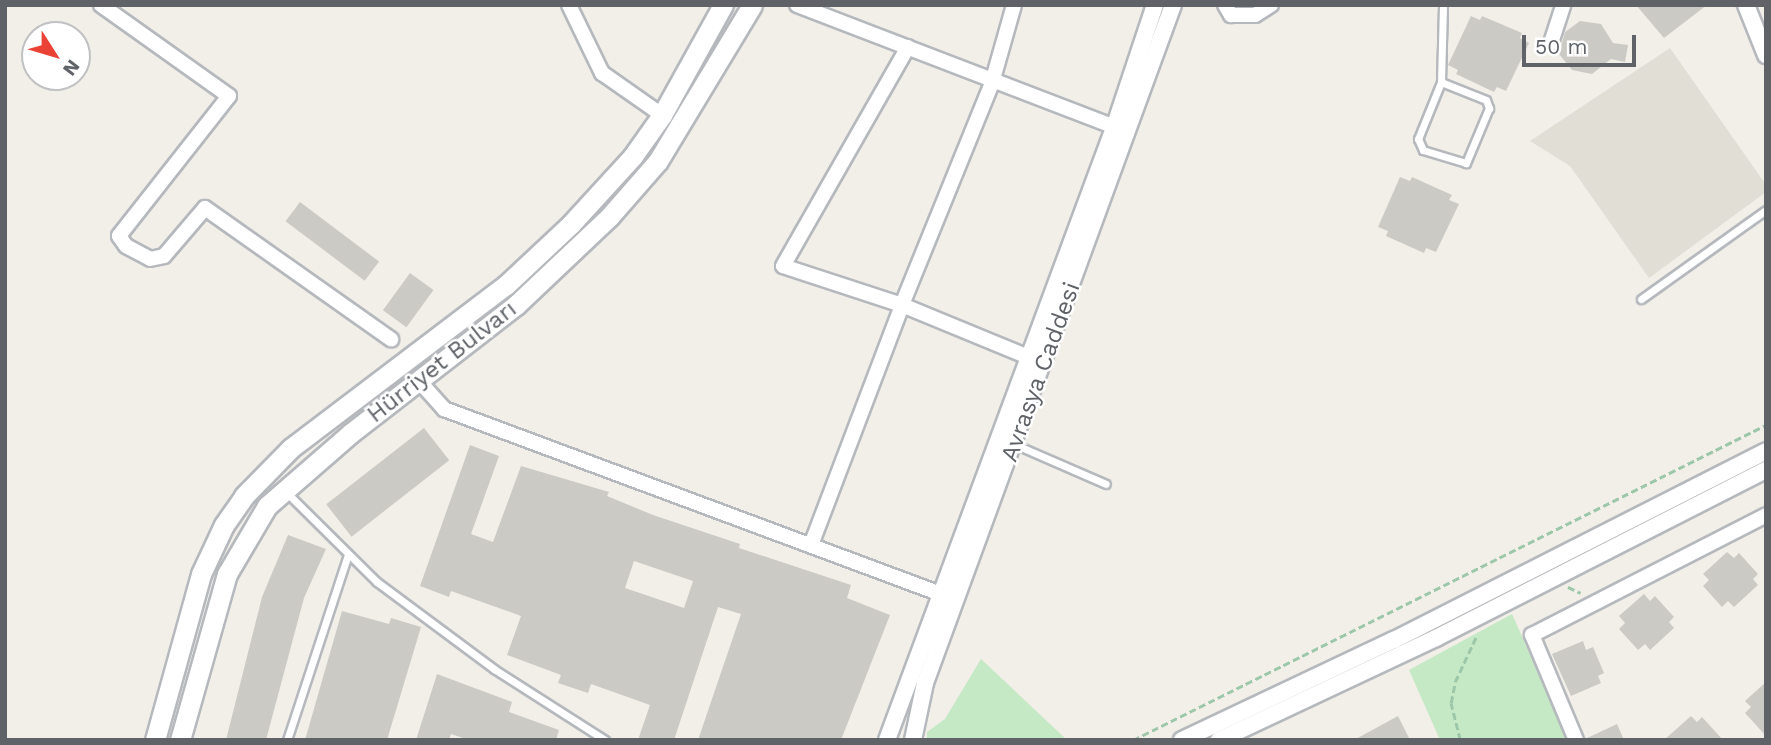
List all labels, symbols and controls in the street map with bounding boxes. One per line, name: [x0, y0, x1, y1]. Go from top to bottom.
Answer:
north arrow: [21, 21, 91, 91]
scale bar: [1526, 21, 1640, 65]
text: 50 m: [1535, 34, 1587, 59]
text: N: [58, 55, 85, 80]
street label: Avrasya Caddesi: [995, 278, 1087, 466]
street label: Hürriyet Bulvarı: [362, 295, 522, 429]

